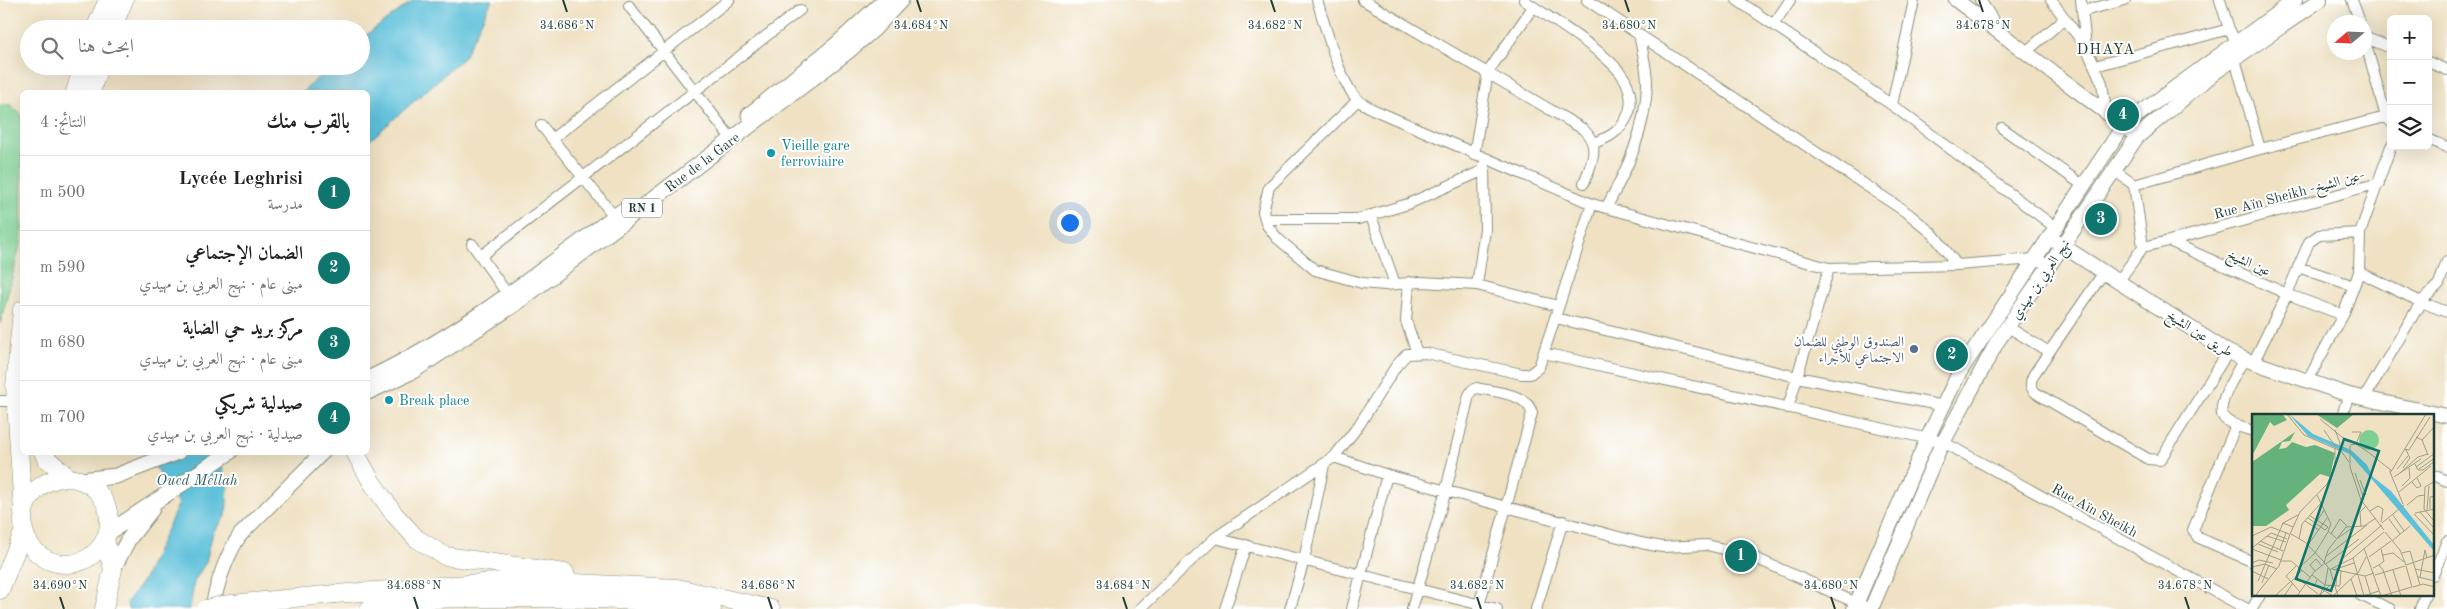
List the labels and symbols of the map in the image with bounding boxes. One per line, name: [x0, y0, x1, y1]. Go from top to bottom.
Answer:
north arrow: [2327, 15, 2372, 60]
text: 34.686°N: [540, 20, 594, 32]
text: 34.684°N: [894, 20, 948, 32]
text: 34.682°N: [1248, 20, 1302, 32]
text: 34.680°N: [1602, 20, 1656, 32]
text: 34.678°N: [1956, 20, 2010, 32]
district label: DHAYA: [2077, 43, 2135, 58]
pin: 4: [2107, 96, 2139, 134]
street label: Rue de la Gare: [663, 130, 742, 195]
place label: Vieille gare ferroviaire: [781, 139, 850, 169]
marker: Vieille gare ferroviaire: [765, 147, 777, 159]
street label: Rue Aïn Sheikh -عين الشيخ-: [2212, 168, 2367, 227]
road number: RN 1: [622, 198, 662, 218]
pin: 3: [2085, 200, 2117, 238]
your location: [1057, 210, 1083, 236]
street label: نهج العربي بن مهيدي: [2009, 237, 2077, 325]
street label: عين الشيخ: [2223, 247, 2272, 283]
street label: طريق عين الشيخ: [2161, 308, 2235, 364]
place label: الصندوق الوطني للضمان الاجتماعي للأجراء: [1794, 335, 1904, 369]
pin: 2: [1936, 336, 1968, 374]
marker: الصندوق الوطني للضمان الاجتماعي للأجراء: [1908, 343, 1920, 355]
marker: Break place: [383, 394, 395, 406]
place label: Break place: [399, 394, 469, 408]
inset map: [2252, 414, 2434, 596]
water label: Oued Mellah: [156, 474, 238, 489]
street label: Rue Aïn Sheikh: [2049, 482, 2140, 540]
pin: 1: [1725, 537, 1757, 575]
text: 34.690°N: [33, 580, 87, 592]
text: 34.688°N: [387, 580, 441, 592]
text: 34.686°N: [741, 580, 795, 592]
text: 34.684°N: [1096, 580, 1150, 592]
text: 34.682°N: [1450, 580, 1504, 592]
text: 34.680°N: [1804, 580, 1858, 592]
text: 34.678°N: [2158, 580, 2212, 592]

